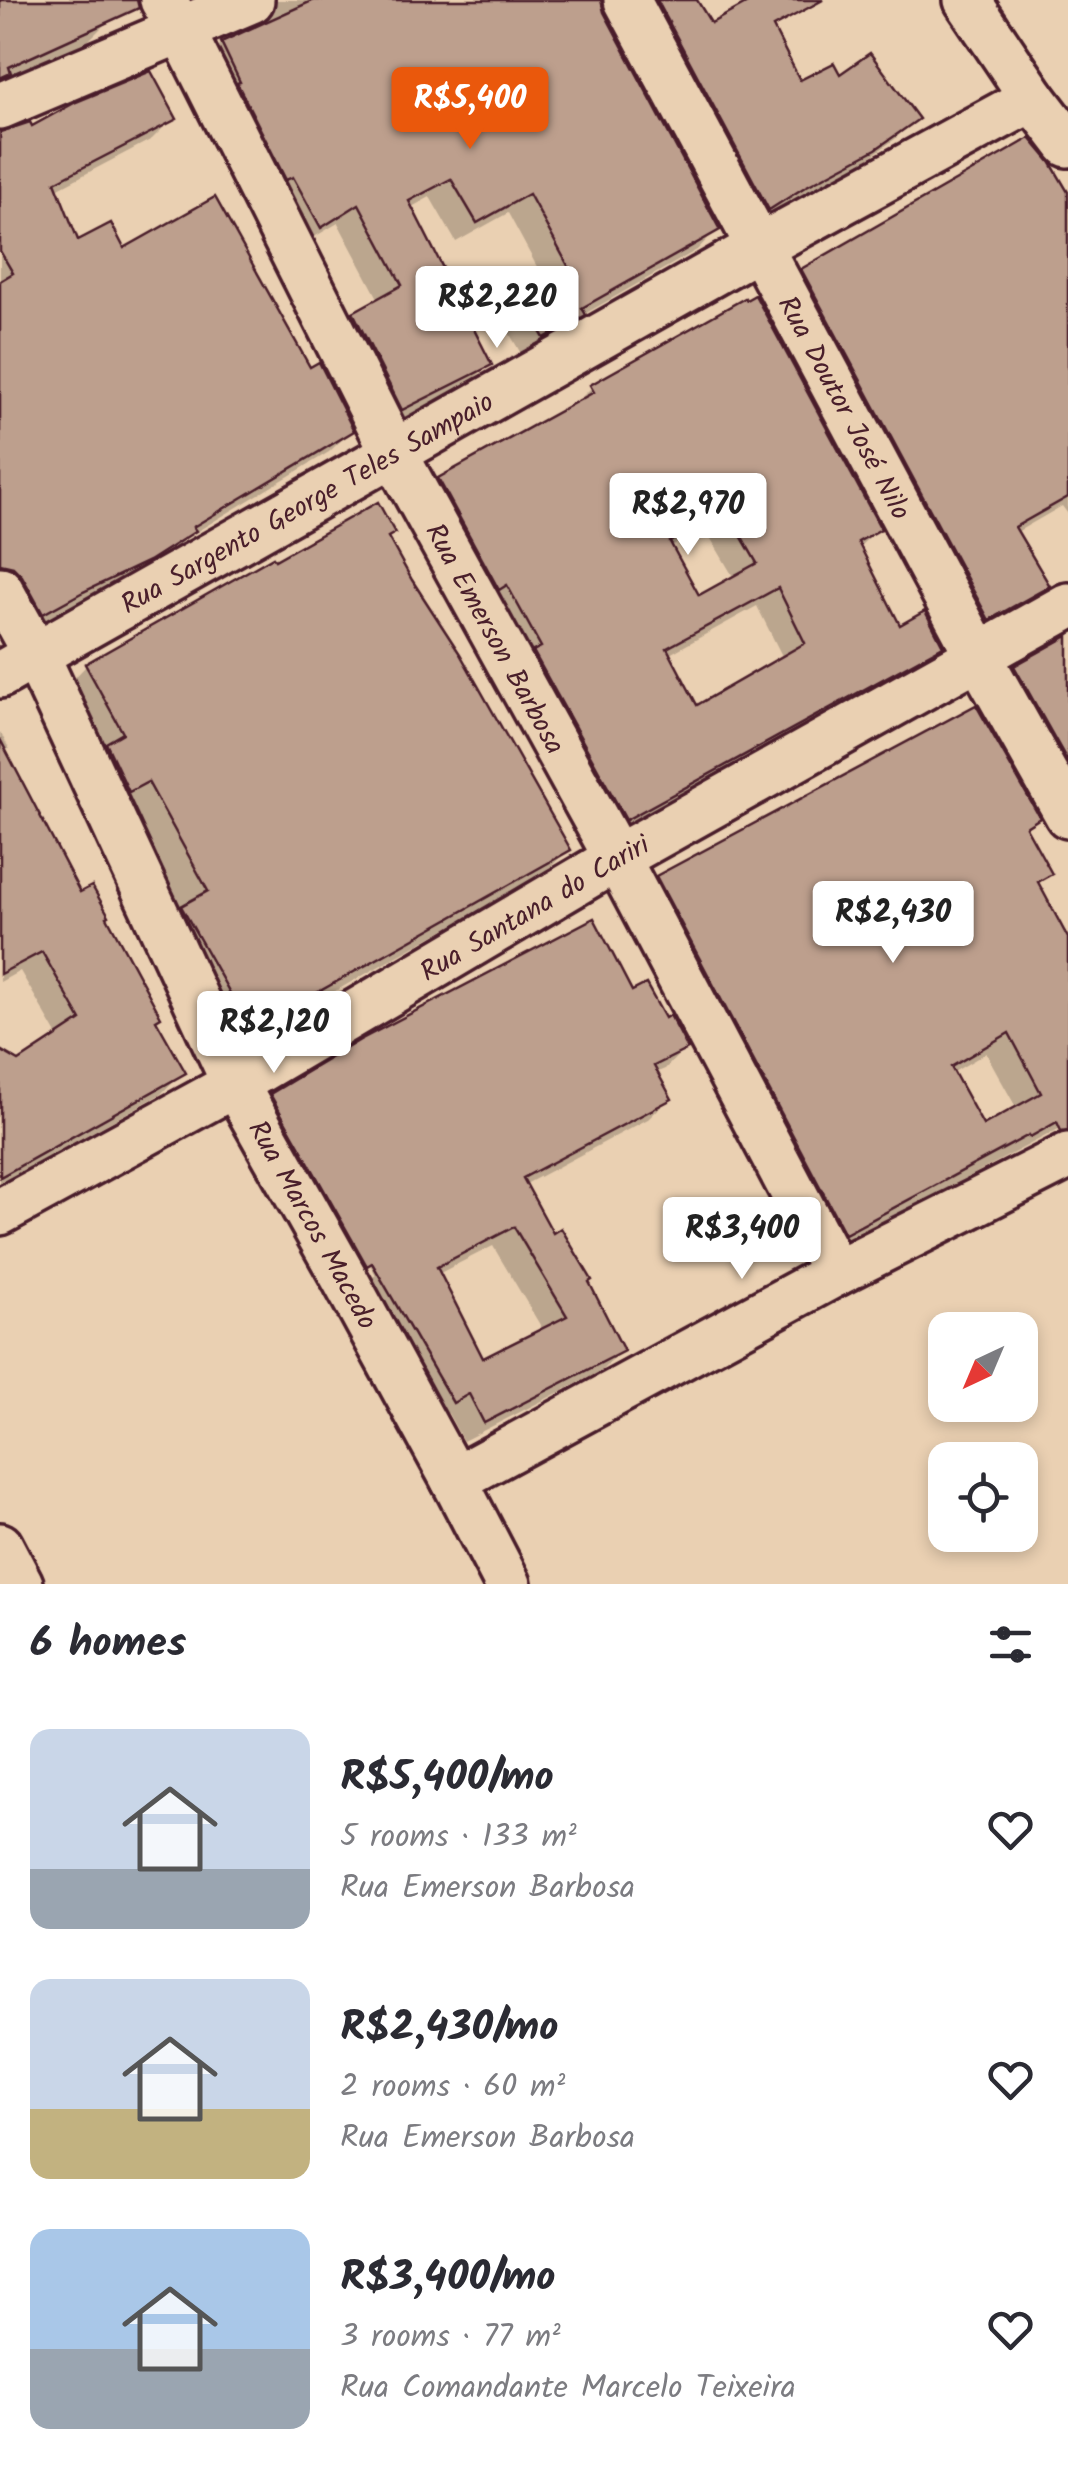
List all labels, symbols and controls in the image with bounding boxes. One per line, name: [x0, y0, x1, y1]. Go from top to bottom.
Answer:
pin: R$5,400: [378, 67, 562, 152]
text: R$5,400: [413, 74, 527, 125]
pin: R$2,220: [405, 266, 589, 351]
text: R$2,220: [438, 273, 556, 324]
street label: Rua Doutor José Nilo: [764, 288, 922, 529]
street label: Rua Sargento George Teles Sampaio: [113, 381, 503, 628]
pin: R$2,970: [596, 473, 780, 558]
text: R$2,970: [632, 480, 744, 531]
street label: Rua Emerson Barbosa: [412, 515, 576, 763]
street label: Rua Santana do Cariri: [412, 823, 660, 995]
pin: R$2,430: [801, 881, 985, 966]
text: R$2,430: [835, 888, 951, 939]
pin: R$2,120: [182, 991, 366, 1076]
text: R$2,120: [219, 998, 329, 1049]
street label: Rua Marcos Macedo: [235, 1112, 388, 1338]
pin: R$3,400: [650, 1197, 834, 1282]
text: R$3,400: [685, 1204, 799, 1255]
north arrow: [928, 1312, 1038, 1422]
map controls: [928, 1312, 1038, 1552]
button: locate: [928, 1442, 1038, 1552]
text: 6 homes: [30, 1611, 186, 1678]
icon: filters: [983, 1617, 1038, 1672]
text: R$5,400/mo: [340, 1745, 554, 1812]
icon: home: [110, 1769, 230, 1889]
icon: heart: [983, 1802, 1038, 1857]
text: 5 rooms · 133 m²: [340, 1812, 577, 1863]
text: Rua Emerson Barbosa: [340, 1863, 635, 1914]
text: R$2,430/mo: [340, 1995, 558, 2062]
icon: home: [110, 2019, 230, 2139]
icon: heart: [983, 2052, 1038, 2107]
text: 2 rooms · 60 m²: [340, 2062, 565, 2113]
text: Rua Emerson Barbosa: [340, 2113, 635, 2164]
text: R$3,400/mo: [340, 2245, 555, 2312]
icon: home: [110, 2269, 230, 2389]
icon: heart: [983, 2302, 1038, 2357]
text: 3 rooms · 77 m²: [340, 2312, 561, 2363]
text: Rua Comandante Marcelo Teixeira: [340, 2363, 796, 2414]

